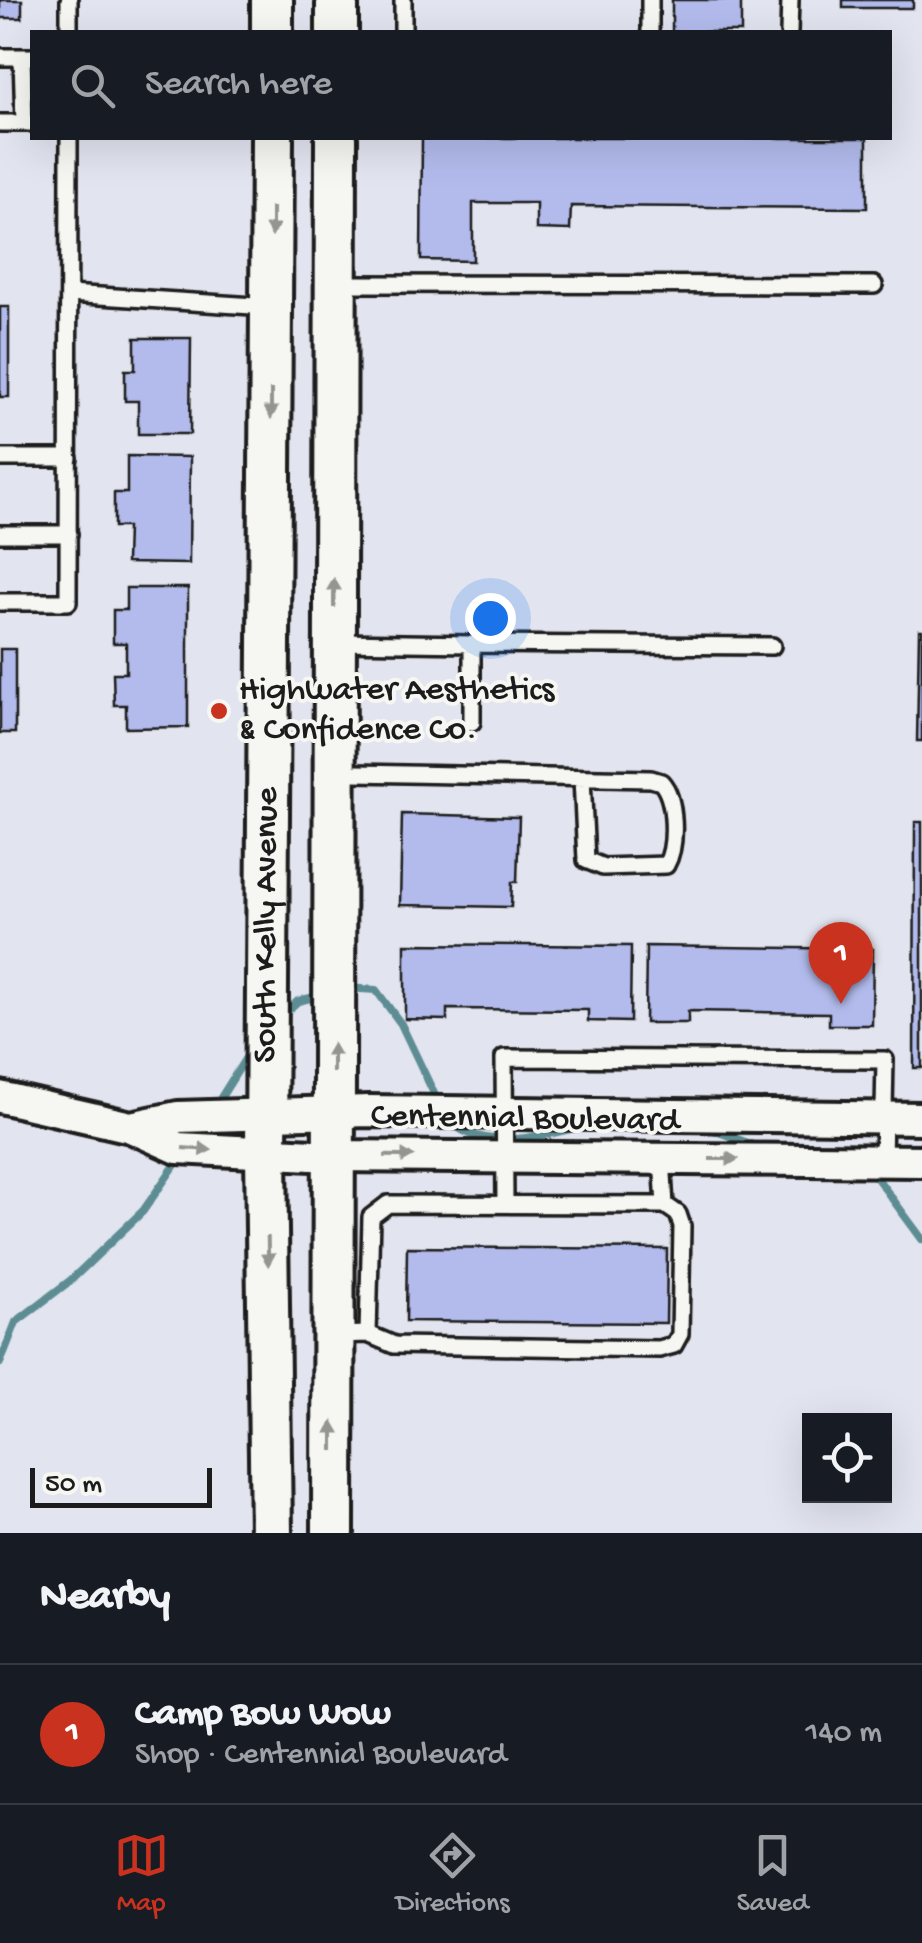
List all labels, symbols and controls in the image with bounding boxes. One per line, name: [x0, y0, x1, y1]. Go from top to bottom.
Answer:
search box: [30, 30, 892, 140]
icon: search: [65, 58, 120, 113]
text: Search here: [145, 63, 332, 107]
one-way arrow: [264, 207, 280, 239]
one-way arrow: [263, 389, 279, 421]
one-way arrow: [326, 577, 342, 609]
your location: [465, 593, 516, 644]
place label: Highwater Aesthetics & Confidence Co.: [239, 671, 555, 752]
marker: Highwater Aesthetics & Confidence Co.: [208, 700, 230, 722]
street label: South Kelly Avenue: [246, 786, 289, 1063]
pin: 1: [808, 922, 874, 1004]
one-way arrow: [325, 1042, 341, 1074]
street label: Centennial Boulevard: [371, 1097, 682, 1143]
one-way arrow: [181, 1141, 213, 1157]
one-way arrow: [383, 1149, 415, 1165]
one-way arrow: [708, 1152, 740, 1168]
one-way arrow: [260, 1235, 276, 1267]
map controls: [802, 1413, 892, 1503]
button: locate: [802, 1413, 892, 1503]
one-way arrow: [325, 1419, 341, 1451]
scale bar: [30, 1463, 212, 1508]
text: 50 m: [45, 1469, 102, 1502]
text: Nearby: [40, 1574, 170, 1623]
text: Camp Bow Wow: [135, 1693, 390, 1737]
text: 1: [66, 1715, 79, 1753]
text: 140 m: [805, 1715, 882, 1753]
text: Shop · Centennial Boulevard: [135, 1737, 506, 1775]
tab: Map: [114, 1828, 169, 1921]
tab: Directions: [396, 1828, 510, 1921]
tab: Saved: [737, 1828, 808, 1921]

